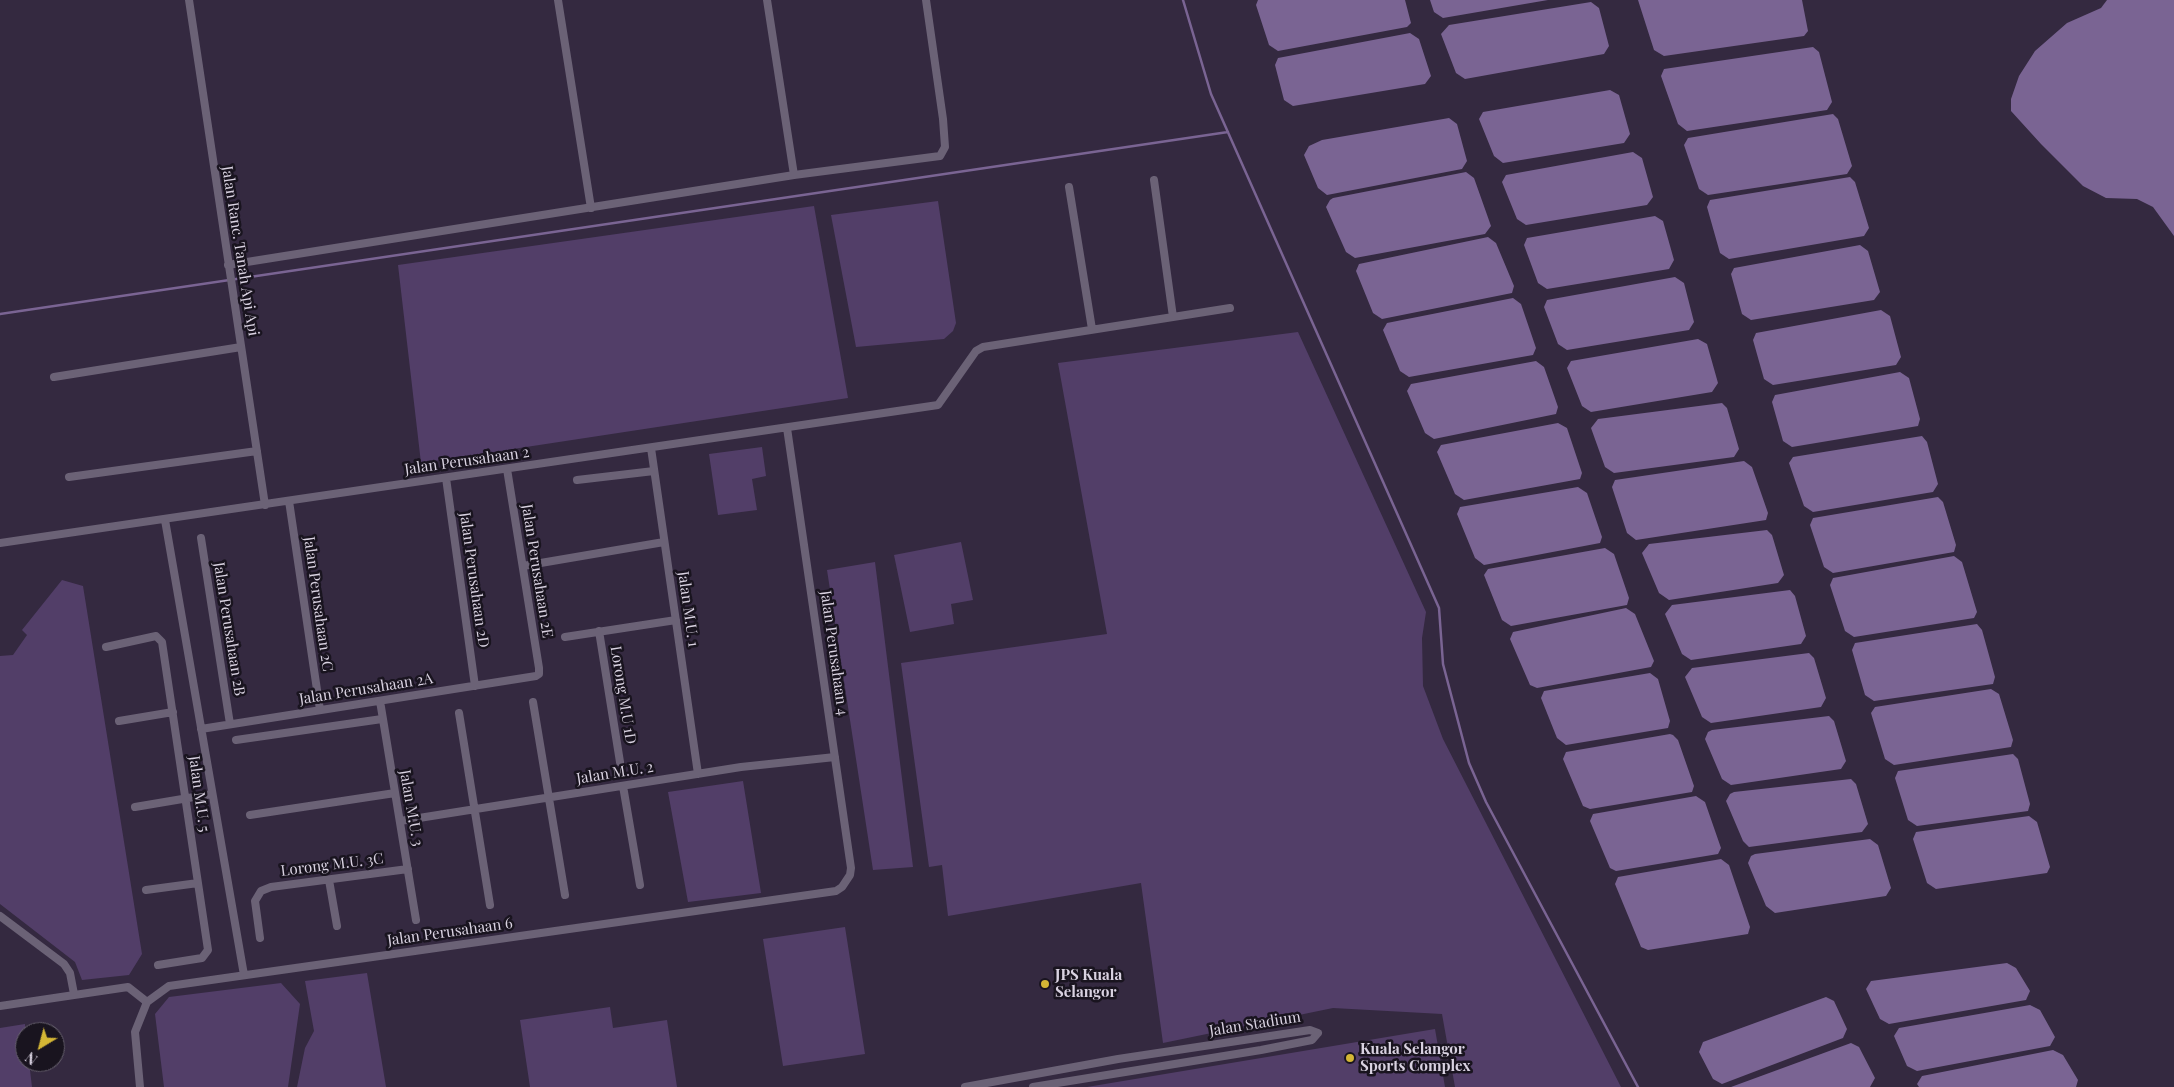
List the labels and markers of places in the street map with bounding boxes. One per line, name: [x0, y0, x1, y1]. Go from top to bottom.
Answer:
place label: JPS Kuala Selangor: [1055, 966, 1122, 1001]
marker: JPS Kuala Selangor: [1039, 978, 1051, 990]
place label: Kuala Selangor Sports Complex: [1360, 1040, 1470, 1075]
marker: Kuala Selangor Sports Complex: [1344, 1052, 1356, 1064]

